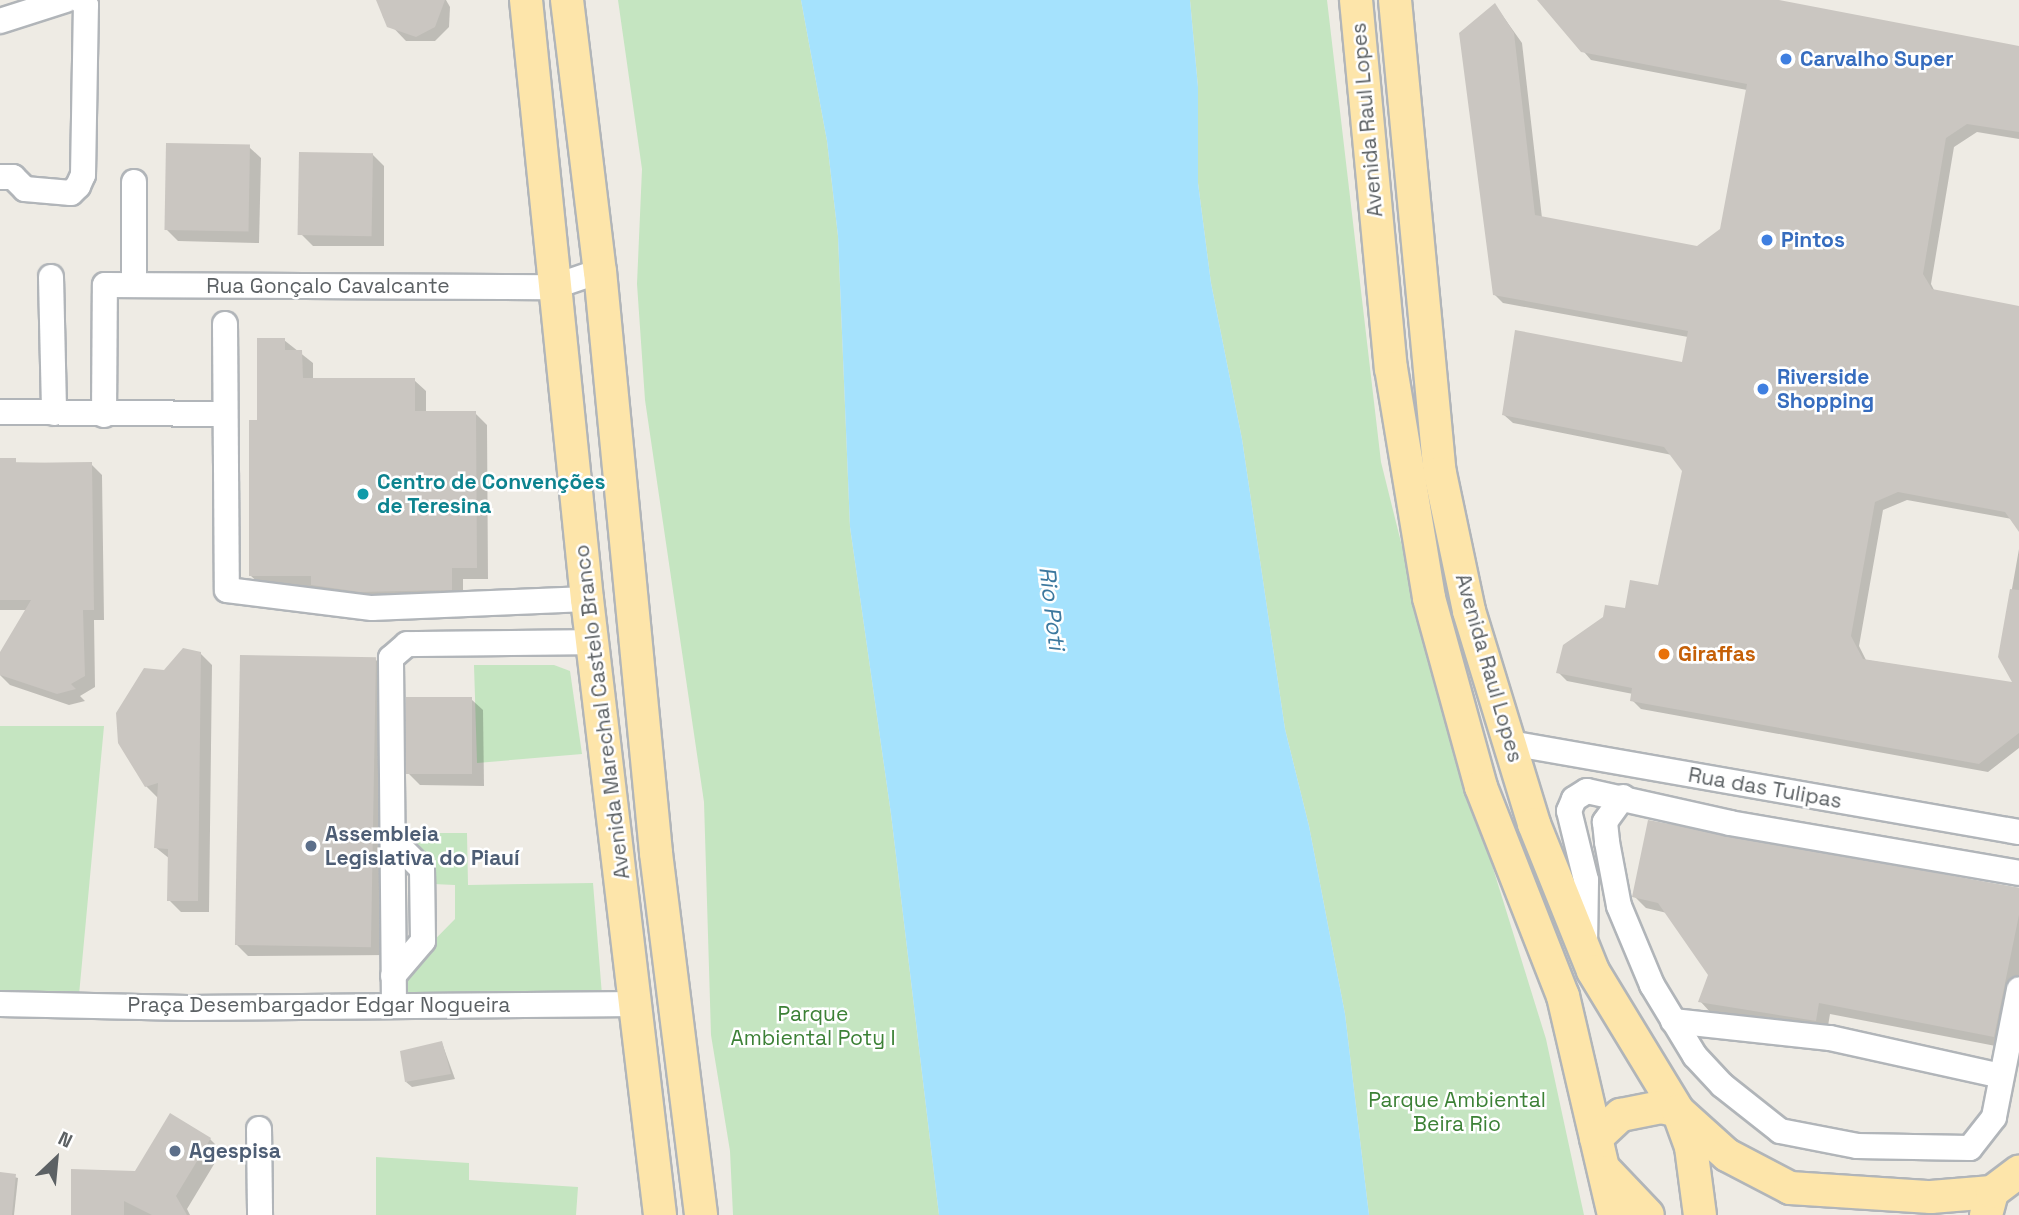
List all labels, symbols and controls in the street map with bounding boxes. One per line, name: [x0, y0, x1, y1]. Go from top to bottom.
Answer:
street label: Avenida Raul Lopes: [1346, 22, 1388, 218]
place label: Carvalho Super: [1800, 46, 1954, 72]
marker: Carvalho Super: [1778, 51, 1794, 67]
place label: Pintos: [1781, 227, 1845, 253]
marker: Pintos: [1759, 232, 1775, 248]
street label: Rua Gonçalo Cavalcante: [206, 273, 450, 299]
place label: Riverside Shopping: [1777, 364, 1874, 414]
marker: Riverside Shopping: [1755, 381, 1771, 397]
place label: Centro de Convenções de Teresina: [377, 469, 605, 519]
marker: Centro de Convenções de Teresina: [355, 486, 371, 502]
street label: Avenida Marechal Castelo Branco: [569, 543, 635, 881]
water label: Rio Poti: [1033, 565, 1071, 651]
street label: Avenida Raul Lopes: [1450, 571, 1528, 765]
place label: Giraffas: [1678, 641, 1756, 667]
marker: Giraffas: [1656, 646, 1672, 662]
street label: Rua das Tulipas: [1686, 762, 1844, 814]
place label: Assembleia Legislativa do Piauí: [325, 821, 520, 871]
marker: Assembleia Legislativa do Piauí: [303, 838, 319, 854]
street label: Praça Desembargador Edgar Nogueira: [128, 992, 510, 1018]
park label: Parque Ambiental Poty I: [730, 1001, 896, 1051]
park label: Parque Ambiental Beira Rio: [1368, 1087, 1546, 1137]
north arrow: [21, 1124, 91, 1194]
text: N: [54, 1126, 77, 1154]
place label: Agespisa: [189, 1138, 281, 1164]
marker: Agespisa: [167, 1143, 183, 1159]

